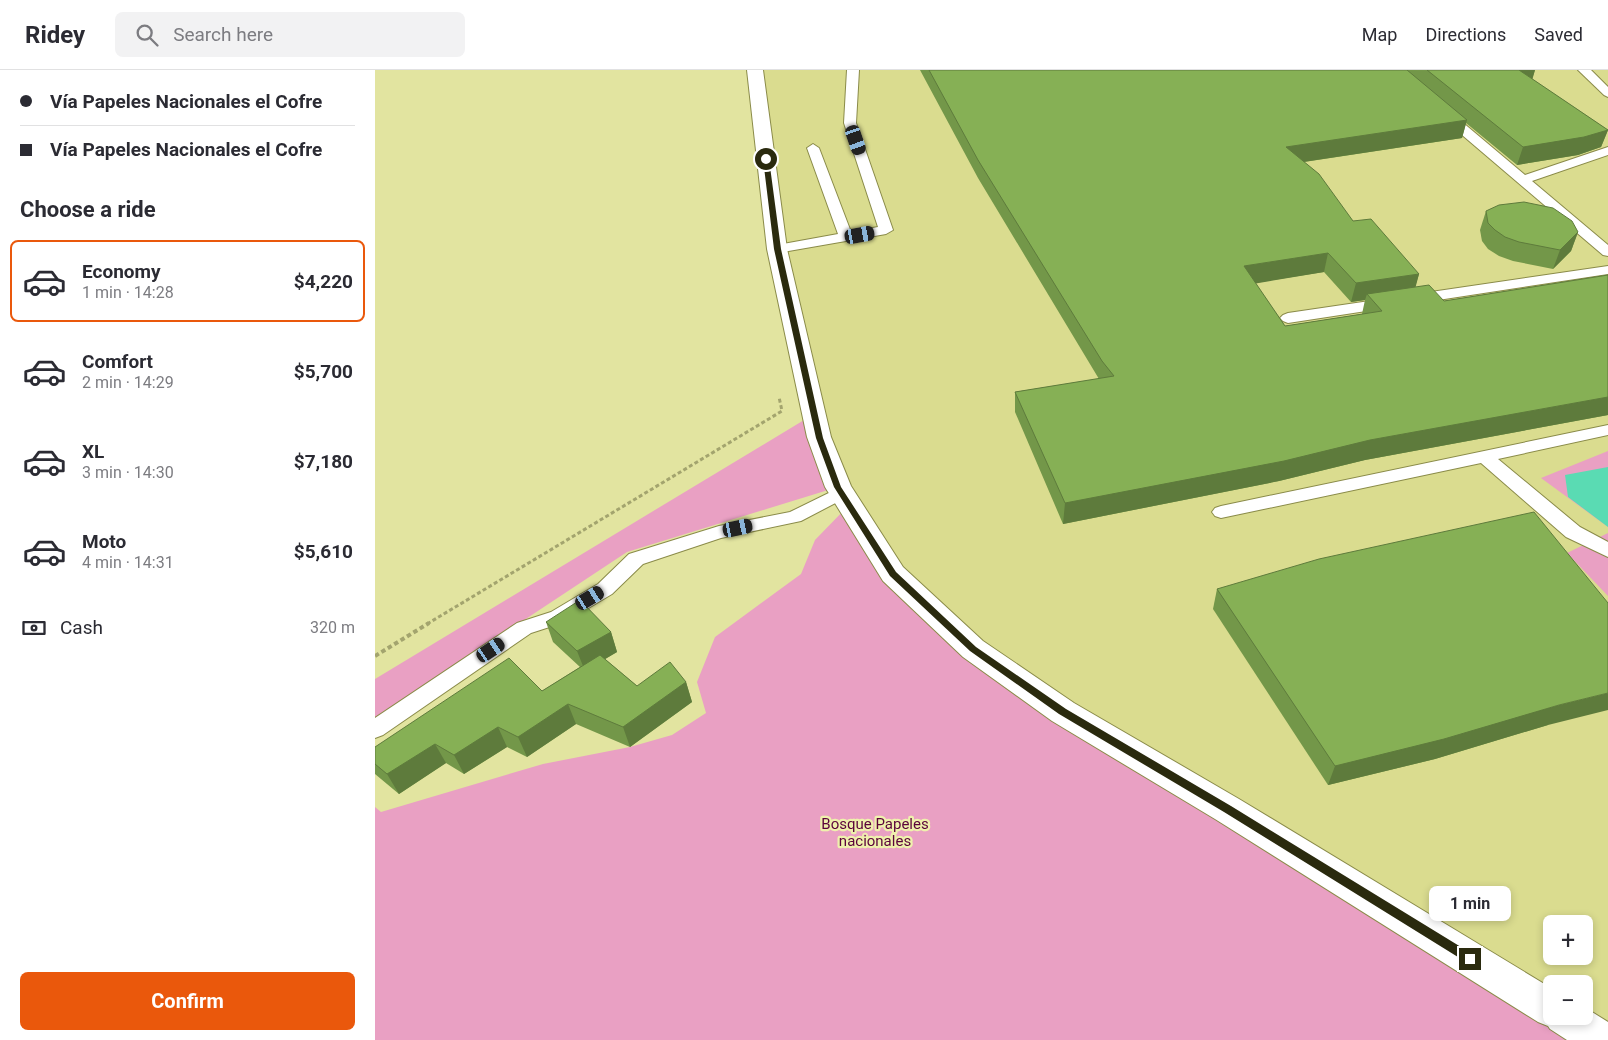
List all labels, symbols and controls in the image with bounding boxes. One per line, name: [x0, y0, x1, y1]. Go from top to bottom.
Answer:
search box: [115, 12, 465, 57]
text: Ridey: [25, 21, 85, 49]
icon: search: [133, 21, 161, 49]
text: Search here: [173, 23, 273, 46]
text: Map: [1362, 24, 1397, 45]
text: Directions: [1425, 24, 1506, 45]
text: Saved: [1534, 24, 1583, 45]
text: Vía Papeles Nacionales el Cofre: [50, 90, 322, 113]
car: [844, 123, 867, 157]
text: Vía Papeles Nacionales el Cofre: [50, 138, 322, 161]
route start: [755, 148, 777, 170]
text: Choose a ride: [20, 197, 156, 222]
car: [843, 225, 876, 245]
icon: car: [22, 259, 67, 304]
text: Economy: [82, 260, 161, 283]
text: $4,220: [294, 270, 353, 293]
text: 1 min · 14:28: [82, 283, 174, 302]
icon: car: [22, 349, 67, 394]
text: Comfort: [82, 350, 153, 373]
text: $5,700: [294, 360, 353, 383]
text: 2 min · 14:29: [82, 373, 174, 392]
icon: car: [22, 439, 67, 484]
text: XL: [82, 440, 104, 463]
text: $7,180: [294, 450, 353, 473]
text: 3 min · 14:30: [82, 463, 174, 482]
car: [721, 518, 754, 538]
icon: car: [22, 529, 67, 574]
text: Moto: [82, 530, 126, 553]
text: $5,610: [294, 540, 353, 563]
text: 4 min · 14:31: [82, 553, 174, 572]
car: [573, 584, 606, 612]
icon: cash: [20, 614, 48, 642]
text: Cash: [60, 616, 103, 639]
text: 320 m: [310, 618, 355, 637]
car: [474, 635, 507, 665]
park label: Bosque Papeles nacionales: [821, 815, 929, 850]
callout: 1 min: [1429, 886, 1511, 922]
text: 1 min: [1450, 894, 1490, 913]
map controls: [1543, 915, 1593, 1025]
button: +: [1543, 915, 1593, 965]
route end: [1459, 948, 1481, 970]
button: Confirm: [20, 972, 355, 1030]
button: −: [1543, 975, 1593, 1025]

